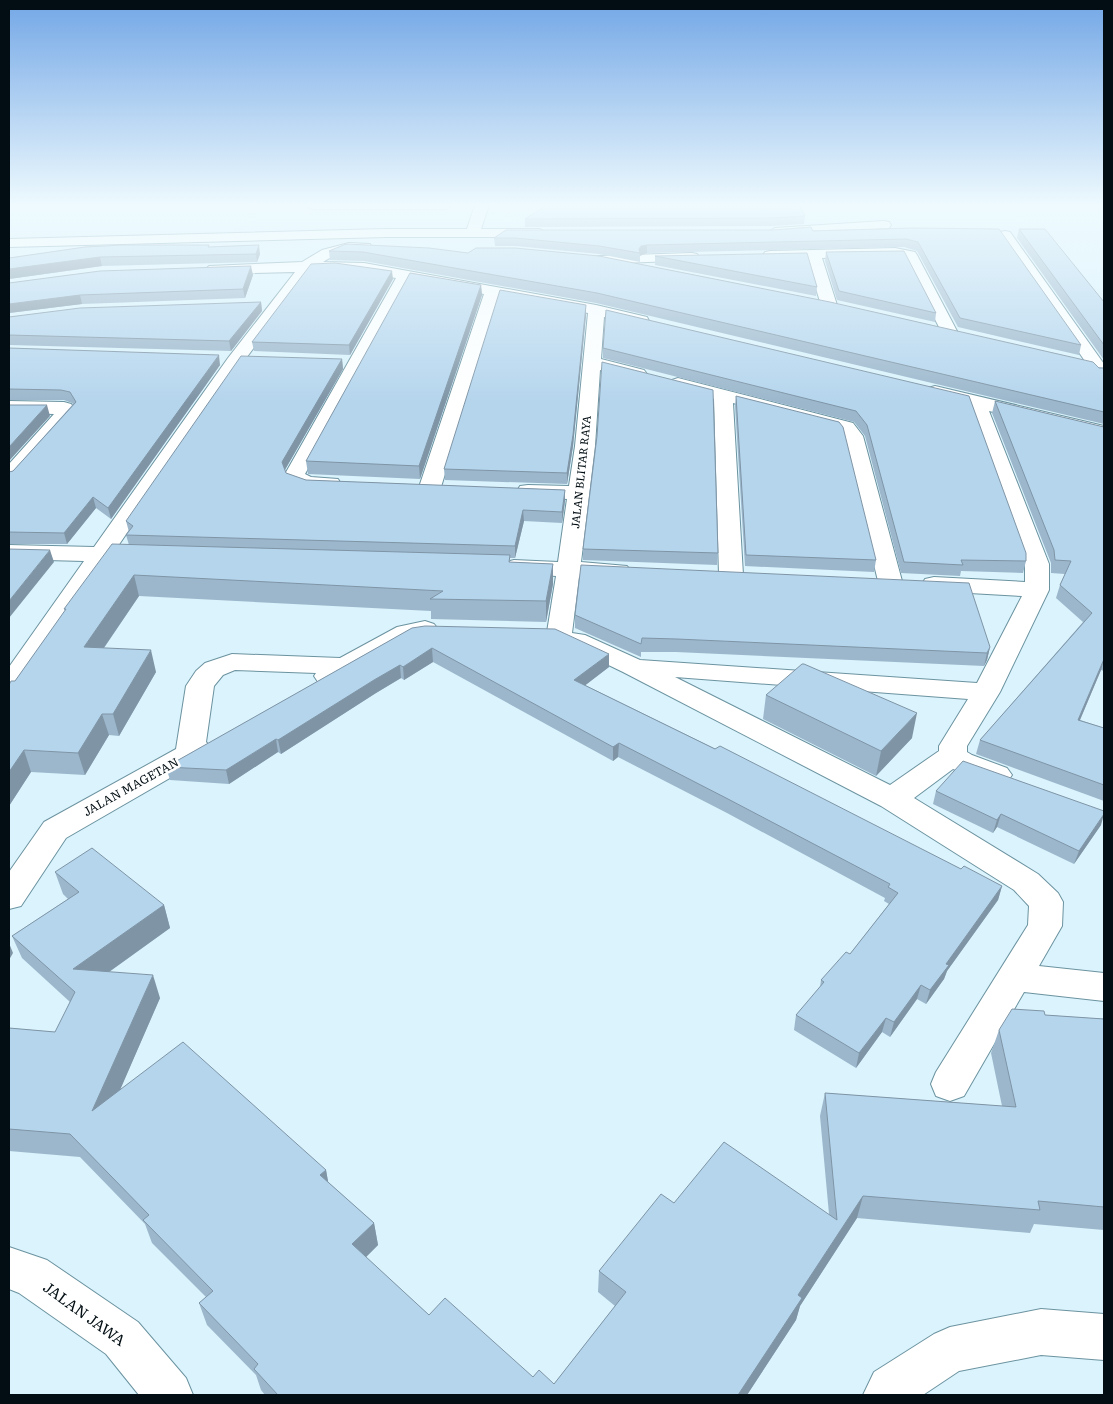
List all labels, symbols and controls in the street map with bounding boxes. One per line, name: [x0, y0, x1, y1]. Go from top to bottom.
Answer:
street label: JALAN BLITAR RAYA: [566, 415, 594, 529]
street label: JALAN MAGETAN: [79, 752, 182, 820]
street label: JALAN JAWA: [39, 1275, 131, 1351]

